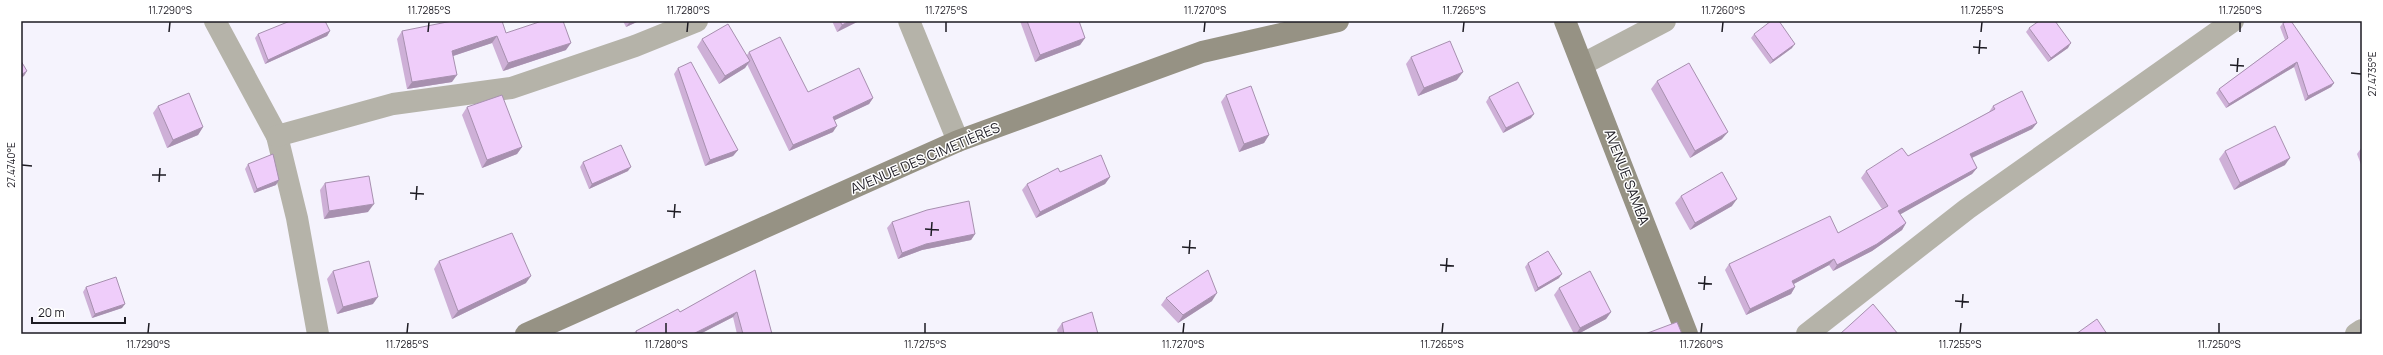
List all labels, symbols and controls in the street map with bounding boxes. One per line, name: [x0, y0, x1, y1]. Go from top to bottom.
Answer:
text: 11.7290°S: [148, 3, 192, 17]
text: 11.7285°S: [408, 3, 450, 17]
text: 11.7280°S: [666, 3, 710, 17]
text: 11.7275°S: [925, 3, 967, 17]
text: 11.7270°S: [1184, 3, 1226, 17]
text: 11.7265°S: [1442, 3, 1486, 17]
text: 11.7260°S: [1701, 3, 1745, 17]
text: 11.7255°S: [1961, 3, 2003, 17]
text: 11.7250°S: [2218, 3, 2262, 17]
text: 27.4735°E: [2365, 51, 2379, 97]
street label: AVENUE DES CIMETIÈRES: [847, 117, 1003, 198]
street label: AVENUE SAMBA: [1600, 126, 1655, 228]
text: 27.4740°E: [4, 142, 18, 188]
scale bar: [32, 299, 125, 325]
text: 20 m: [38, 304, 65, 321]
text: 11.7290°S: [126, 337, 170, 351]
text: 11.7285°S: [386, 337, 428, 351]
text: 11.7280°S: [644, 337, 688, 351]
text: 11.7275°S: [904, 337, 946, 351]
text: 11.7270°S: [1162, 337, 1204, 351]
text: 11.7265°S: [1420, 337, 1464, 351]
text: 11.7260°S: [1679, 337, 1723, 351]
text: 11.7255°S: [1939, 337, 1981, 351]
text: 11.7250°S: [2197, 337, 2241, 351]

